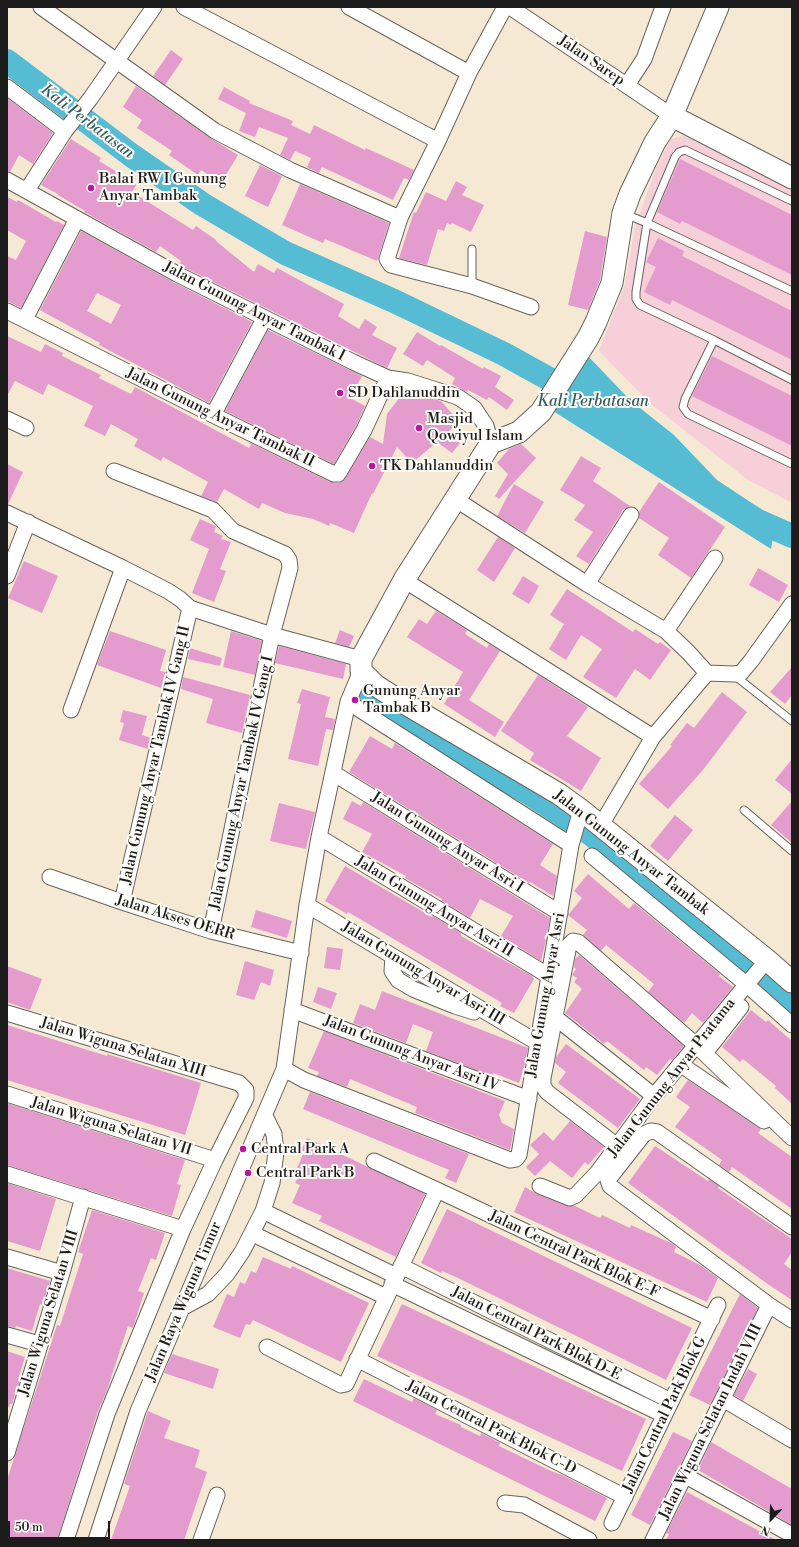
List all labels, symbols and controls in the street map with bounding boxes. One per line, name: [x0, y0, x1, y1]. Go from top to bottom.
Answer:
street label: Jalan Sarep: [554, 32, 628, 90]
water label: Kali Perbatasan: [37, 81, 137, 163]
place label: Balai RW I Gunung Anyar Tambak: [99, 170, 226, 205]
marker: Balai RW I Gunung Anyar Tambak: [86, 183, 96, 193]
street label: Jalan Gunung Anyar Tambak I: [160, 258, 348, 366]
street label: Jalan Gunung Anyar Tambak II: [123, 364, 317, 472]
place label: SD Dahlanuddin: [348, 384, 460, 402]
marker: SD Dahlanuddin: [335, 388, 345, 398]
water label: Kali Perbatasan: [537, 392, 649, 412]
place label: Masjid Qowiyul Islam: [427, 410, 523, 445]
marker: Masjid Qowiyul Islam: [414, 423, 424, 433]
place label: TK Dahlanuddin: [380, 457, 493, 475]
marker: TK Dahlanuddin: [367, 461, 377, 471]
street label: Jalan Gunung Anyar Tambak IV Gang II: [117, 624, 195, 886]
street label: Jalan Gunung Anyar Tambak IV Gang I: [206, 654, 278, 912]
place label: Gunung Anyar Tambak B: [363, 682, 460, 717]
marker: Gunung Anyar Tambak B: [350, 695, 360, 705]
street label: Jalan Gunung Anyar Tambak: [550, 787, 712, 919]
street label: Jalan Gunung Anyar Asri I: [368, 789, 526, 897]
street label: Jalan Gunung Anyar Asri II: [352, 853, 516, 961]
street label: Jalan Akses OERR: [113, 891, 237, 945]
street label: Jalan Gunung Anyar Asri: [523, 911, 569, 1079]
street label: Jalan Gunung Anyar Asri III: [338, 918, 508, 1030]
street label: Jalan Gunung Anyar Pratama: [604, 995, 740, 1161]
street label: Jalan Gunung Anyar Asri IV: [321, 1012, 501, 1096]
street label: Jalan Wiguna Selatan XIII: [38, 1014, 208, 1082]
street label: Jalan Wiguna Selatan VII: [28, 1094, 194, 1160]
place label: Central Park A: [251, 1140, 349, 1158]
marker: Central Park A: [238, 1144, 248, 1154]
place label: Central Park B: [256, 1164, 355, 1182]
marker: Central Park B: [243, 1168, 253, 1178]
street label: Jalan Central Park Blok E-F: [486, 1207, 662, 1303]
street label: Jalan Raya Wiguna Timur: [142, 1219, 226, 1385]
street label: Jalan Wiguna Selatan VIII: [15, 1228, 83, 1398]
street label: Jalan Central Park Blok D-E: [448, 1283, 624, 1385]
street label: Jalan Wiguna Selatan Indah VIII: [656, 1321, 766, 1523]
street label: Jalan Central Park Blok G: [619, 1334, 711, 1496]
street label: Jalan Central Park Blok C-D: [403, 1377, 579, 1479]
north arrow: [751, 1499, 791, 1539]
scale bar: [10, 1513, 112, 1539]
text: 50 m: [15, 1520, 43, 1535]
text: N: [760, 1522, 773, 1538]

